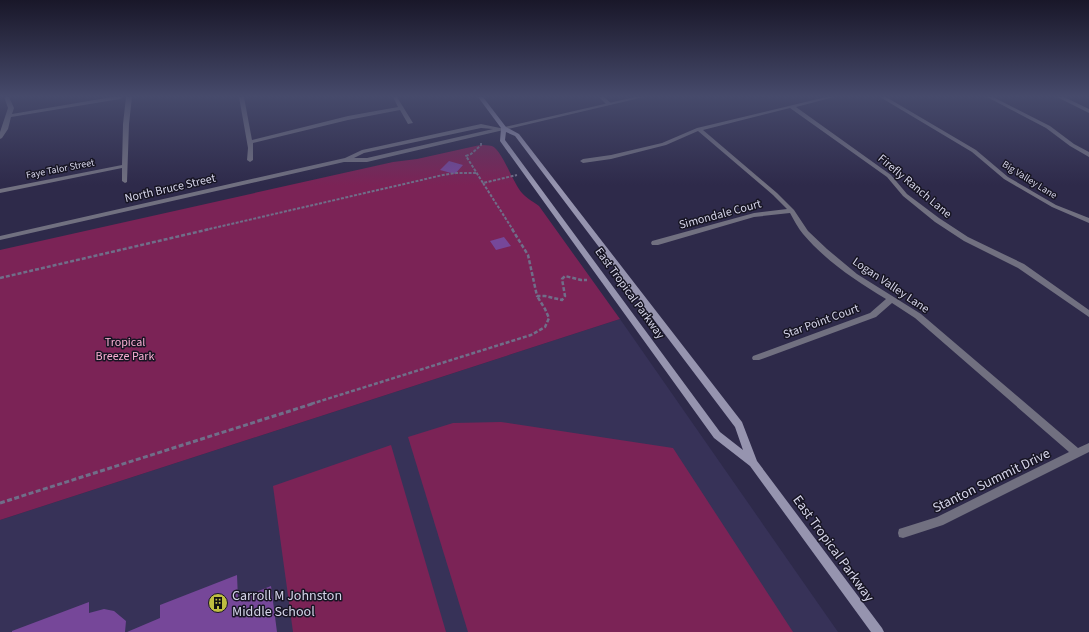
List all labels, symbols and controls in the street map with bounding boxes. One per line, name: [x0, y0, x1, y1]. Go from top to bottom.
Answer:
street label: Firefly Ranch Lane: [874, 150, 955, 222]
street label: Faye Talor Street: [25, 155, 96, 182]
street label: Big Valley Lane: [999, 157, 1060, 202]
street label: North Bruce Street: [123, 170, 217, 207]
street label: Simondale Court: [677, 195, 763, 234]
street label: East Tropical Parkway: [591, 244, 669, 343]
street label: Logan Valley Lane: [849, 253, 933, 318]
street label: Star Point Court: [781, 300, 861, 343]
park label: Tropical Breeze Park: [96, 334, 154, 365]
street label: Stanton Summit Drive: [929, 444, 1054, 518]
street label: East Tropical Parkway: [788, 491, 879, 606]
place label: Carroll M Johnston Middle School: [232, 586, 342, 622]
building icon: Carroll M Johnston Middle School: [207, 592, 229, 614]

